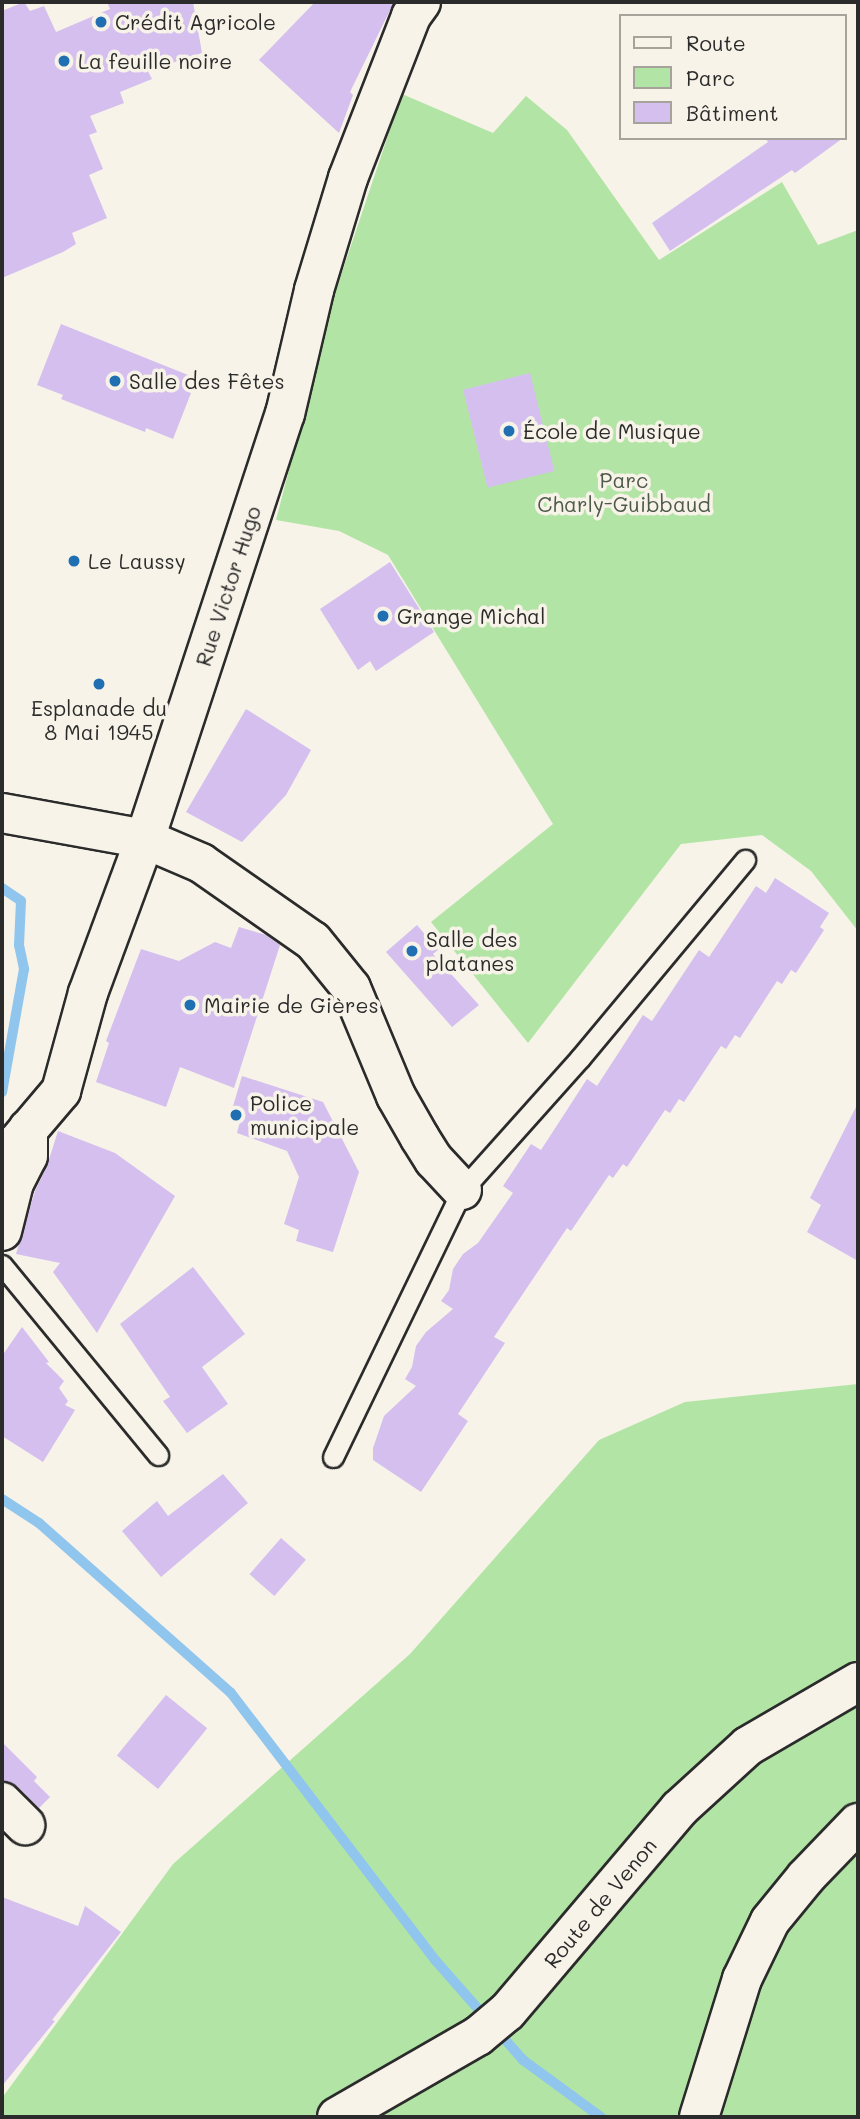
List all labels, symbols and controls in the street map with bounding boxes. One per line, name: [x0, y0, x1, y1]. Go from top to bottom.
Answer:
place label: Crédit Agricole: [115, 9, 276, 35]
marker: Crédit Agricole: [93, 14, 109, 30]
legend: [618, 14, 846, 140]
text: Route: [686, 29, 746, 56]
place label: La feuille noire: [78, 48, 232, 74]
marker: La feuille noire: [56, 53, 72, 69]
text: Parc: [686, 64, 735, 91]
text: Bâtiment: [686, 99, 778, 126]
place label: Salle des Fêtes: [129, 368, 285, 394]
marker: Salle des Fêtes: [107, 373, 123, 389]
place label: École de Musique: [523, 418, 701, 444]
marker: École de Musique: [501, 423, 517, 439]
park label: Parc Charly-Guibbaud: [537, 467, 711, 517]
street label: Rue Victor Hugo: [190, 503, 266, 669]
place label: Le Laussy: [88, 548, 186, 574]
marker: Le Laussy: [66, 553, 82, 569]
place label: Grange Michal: [397, 603, 545, 629]
marker: Grange Michal: [375, 608, 391, 624]
marker: Esplanade du 8 Mai 1945: [91, 676, 107, 692]
place label: Esplanade du 8 Mai 1945: [31, 695, 167, 745]
place label: Salle des platanes: [426, 926, 518, 976]
marker: Salle des platanes: [404, 943, 420, 959]
place label: Mairie de Gières: [204, 992, 379, 1018]
marker: Mairie de Gières: [182, 997, 198, 1013]
place label: Police municipale: [250, 1090, 359, 1140]
marker: Police municipale: [228, 1107, 244, 1123]
street label: Route de Venon: [538, 1833, 662, 1973]

